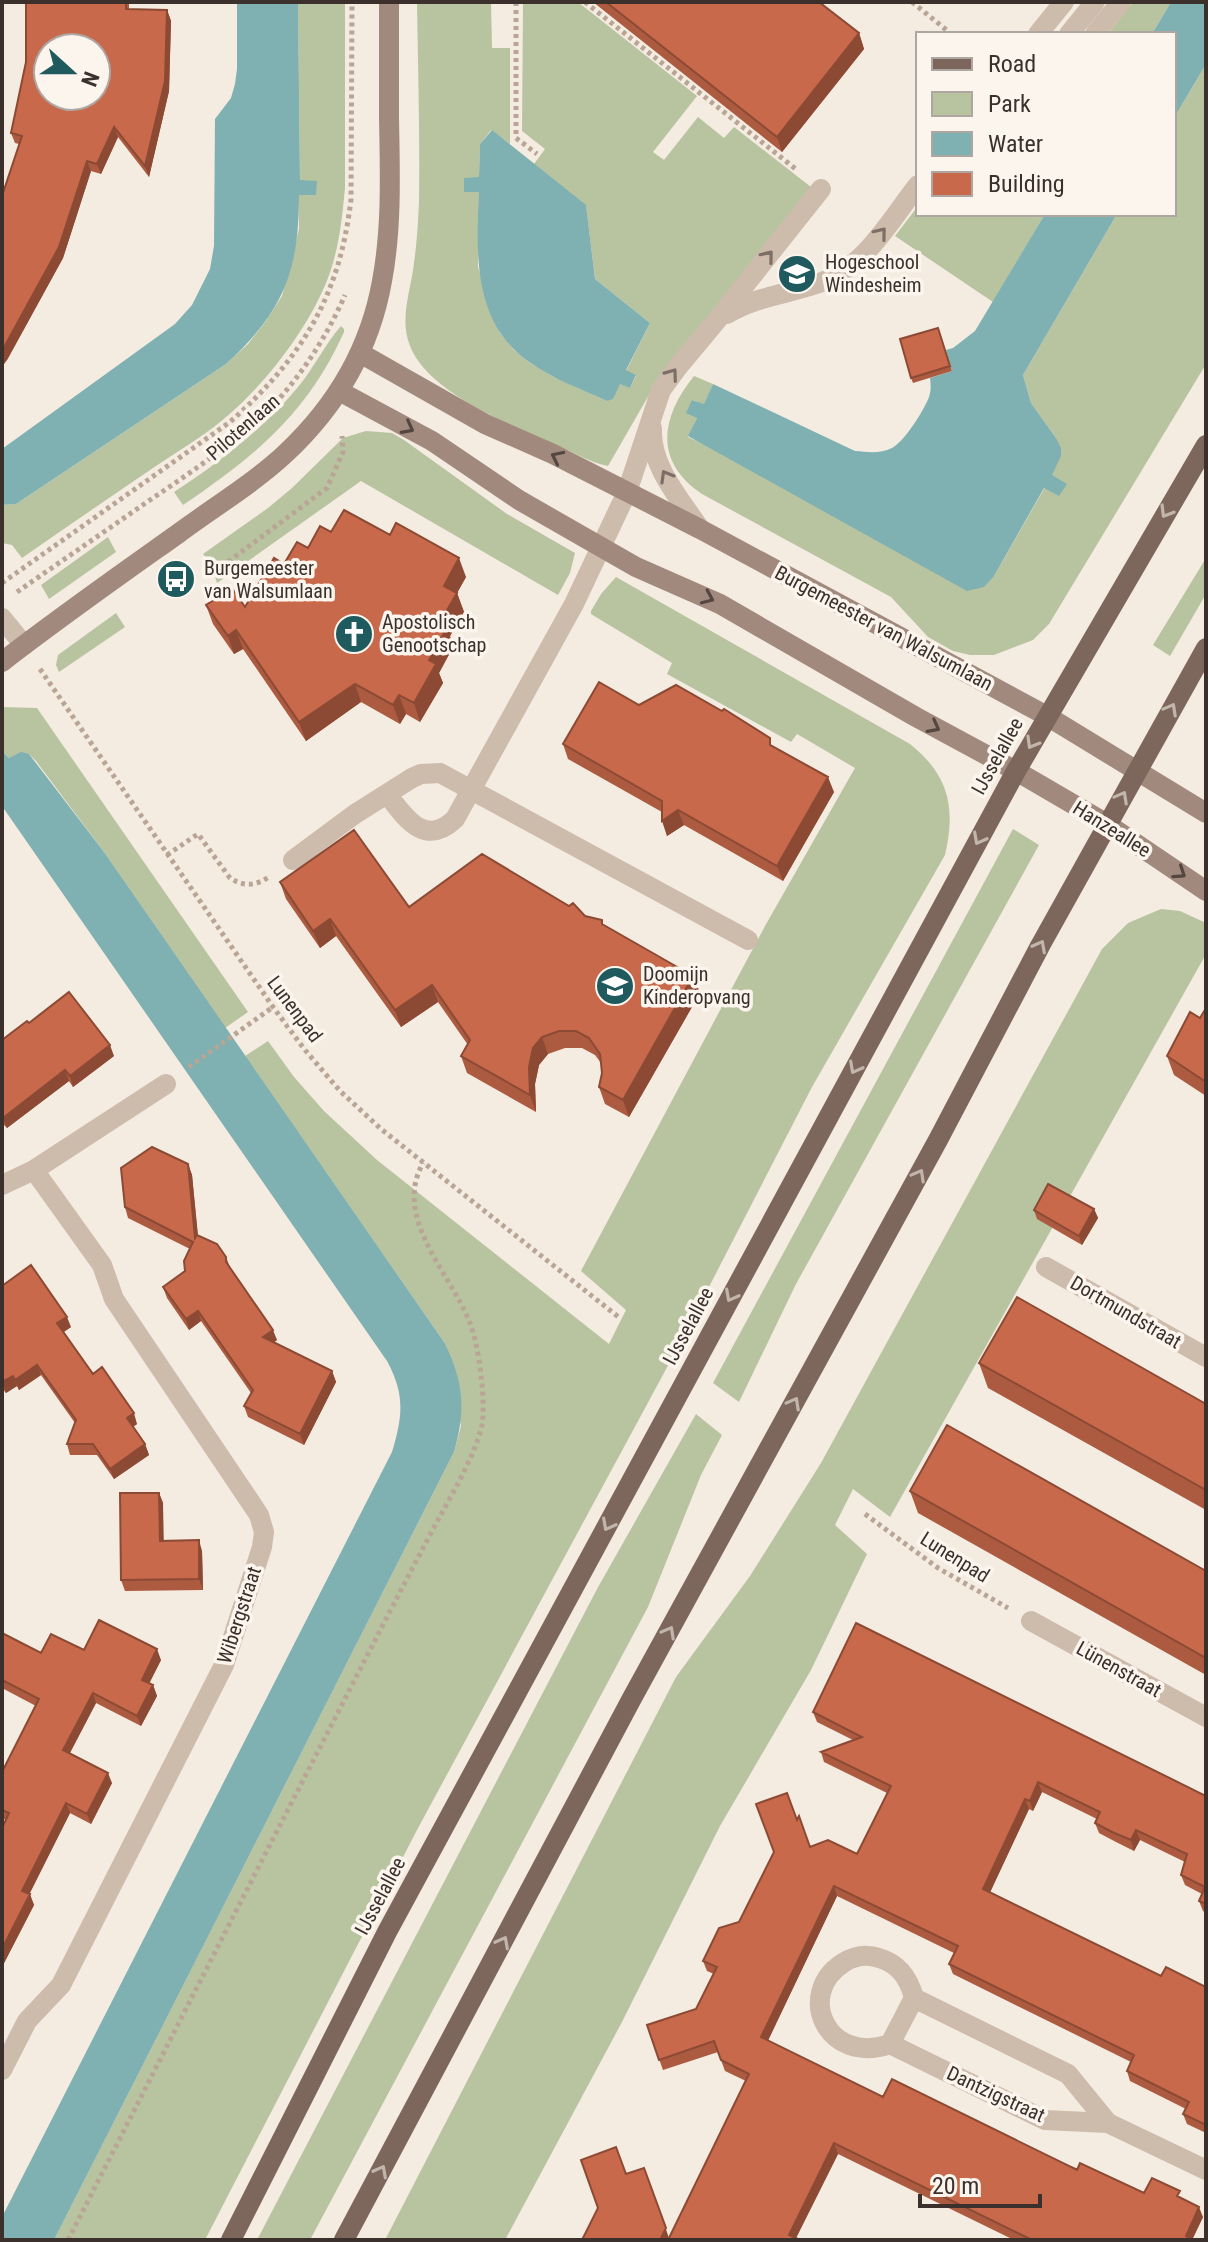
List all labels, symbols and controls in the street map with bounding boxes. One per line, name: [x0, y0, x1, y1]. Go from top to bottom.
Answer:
north arrow: [32, 32, 112, 112]
legend: [916, 32, 1176, 216]
text: Road: [988, 50, 1036, 78]
text: N: [76, 68, 104, 90]
text: Park: [988, 90, 1031, 118]
text: Water: [988, 130, 1043, 158]
text: Building: [988, 170, 1065, 198]
one-way arrow: [871, 227, 885, 242]
one-way arrow: [759, 250, 773, 265]
place label: Hogeschool Windesheim: [825, 250, 922, 297]
school or university icon: Hogeschool Windesheim: [776, 253, 818, 295]
one-way arrow: [663, 369, 677, 383]
street label: Pilotenlaan: [202, 389, 284, 465]
one-way arrow: [399, 419, 414, 434]
one-way arrow: [551, 451, 566, 467]
one-way arrow: [660, 470, 676, 485]
one-way arrow: [1160, 503, 1176, 518]
place label: Burgemeester van Walsumlaan: [204, 556, 333, 603]
bus stop icon: Burgemeester van Walsumlaan: [155, 558, 197, 600]
street label: Burgemeester van Walsumlaan: [771, 560, 997, 696]
one-way arrow: [699, 589, 714, 605]
place label: Apostolisch Genootschap: [382, 610, 486, 657]
church icon: Apostolisch Genootschap: [333, 613, 375, 655]
one-way arrow: [1161, 703, 1177, 718]
street label: IJsselallee: [966, 713, 1028, 799]
one-way arrow: [925, 717, 940, 732]
one-way arrow: [1026, 734, 1042, 749]
one-way arrow: [1112, 792, 1128, 806]
street label: Hanzeallee: [1069, 796, 1155, 862]
one-way arrow: [973, 830, 989, 845]
one-way arrow: [1171, 863, 1185, 878]
one-way arrow: [1031, 939, 1046, 954]
place label: Doomijn Kinderopvang: [643, 962, 751, 1009]
school or university icon: Doomijn Kinderopvang: [594, 965, 636, 1007]
street label: Lunenpad: [262, 971, 328, 1047]
one-way arrow: [850, 1059, 865, 1074]
one-way arrow: [909, 1169, 924, 1184]
street label: Dortmundstraat: [1066, 1271, 1186, 1353]
street label: IJsselallee: [658, 1283, 718, 1369]
one-way arrow: [726, 1288, 741, 1303]
one-way arrow: [784, 1398, 800, 1412]
one-way arrow: [602, 1517, 617, 1531]
street label: Lunenpad: [916, 1526, 994, 1588]
street label: Wibergstraat: [212, 1563, 266, 1667]
one-way arrow: [659, 1626, 675, 1640]
street label: Lünenstraat: [1072, 1636, 1166, 1702]
street label: IJsselallee: [350, 1853, 410, 1939]
one-way arrow: [493, 1935, 508, 1950]
street label: Dantzigstraat: [943, 2061, 1049, 2127]
scale bar: [920, 2158, 1040, 2208]
one-way arrow: [371, 2165, 386, 2180]
text: 20 m: [932, 2172, 979, 2200]

